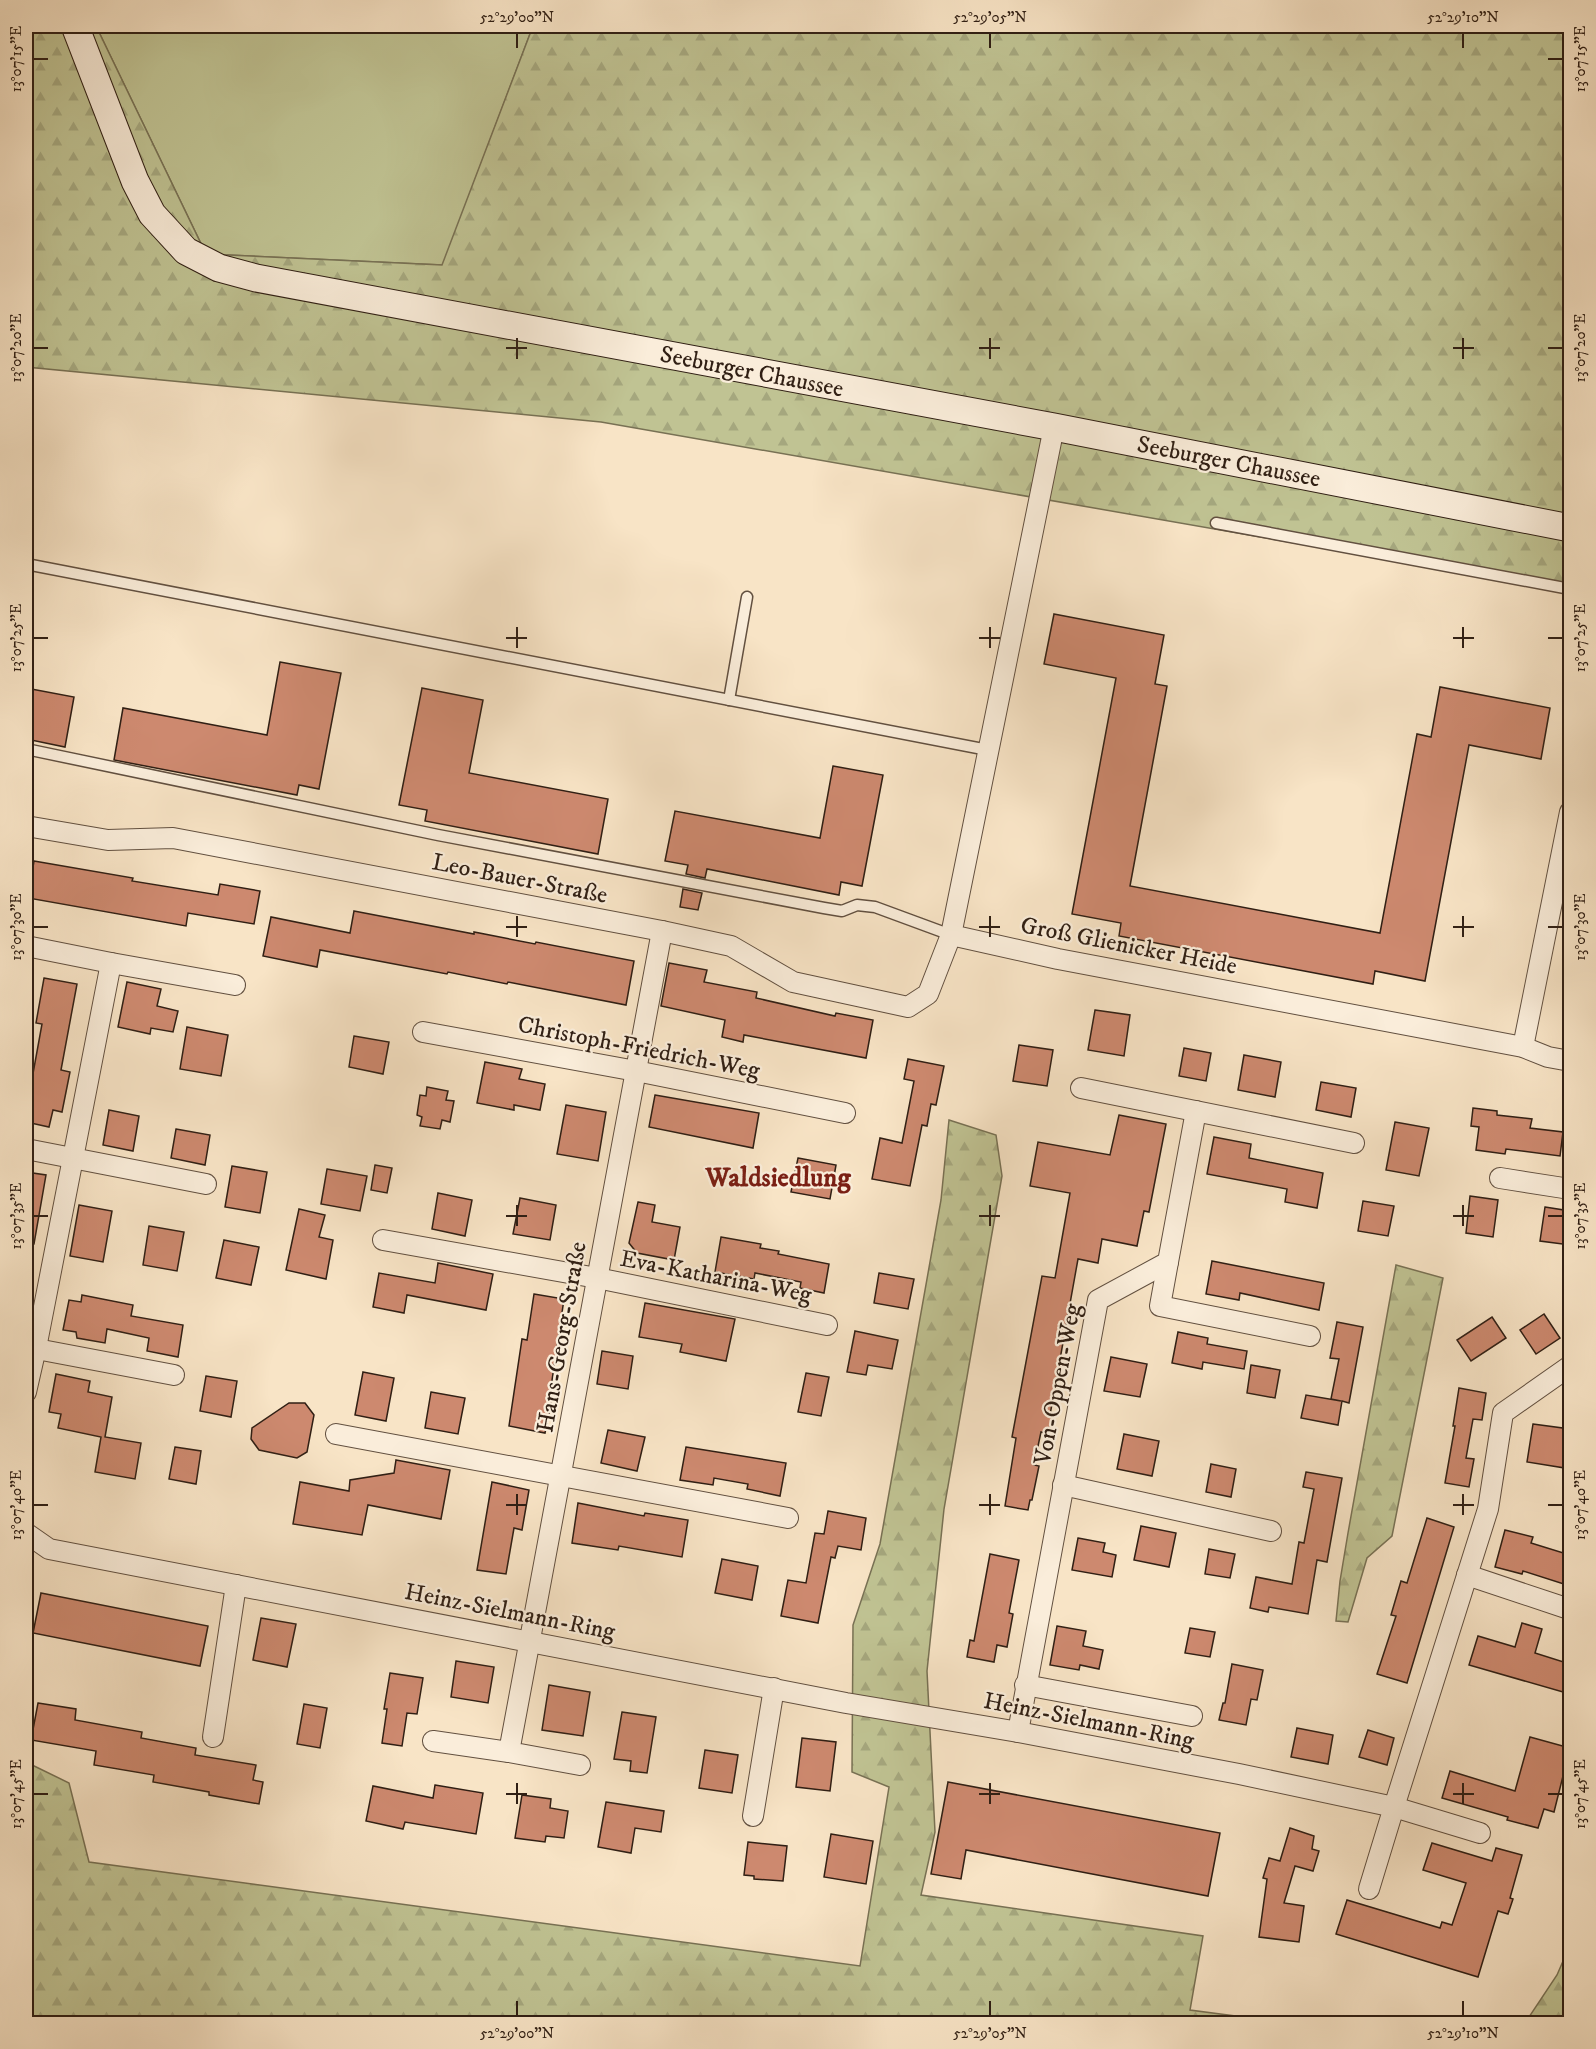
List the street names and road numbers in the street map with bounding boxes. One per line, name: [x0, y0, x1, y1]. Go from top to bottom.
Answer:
street label: Seeburger Chaussee: [658, 339, 846, 404]
street label: Seeburger Chaussee: [1135, 429, 1323, 494]
street label: Leo-Bauer-Straße: [430, 847, 610, 911]
street label: Groß Glienicker Heide: [1018, 910, 1240, 982]
street label: Christoph-Friedrich-Weg: [515, 1010, 763, 1086]
street label: Hans-Georg-Straße: [530, 1239, 594, 1435]
street label: Eva-Katharina-Weg: [617, 1244, 814, 1310]
street label: Von-Oppen-Weg: [1027, 1301, 1088, 1468]
street label: Heinz-Sielmann-Ring: [402, 1577, 618, 1647]
street label: Heinz-Sielmann-Ring: [981, 1686, 1197, 1756]

